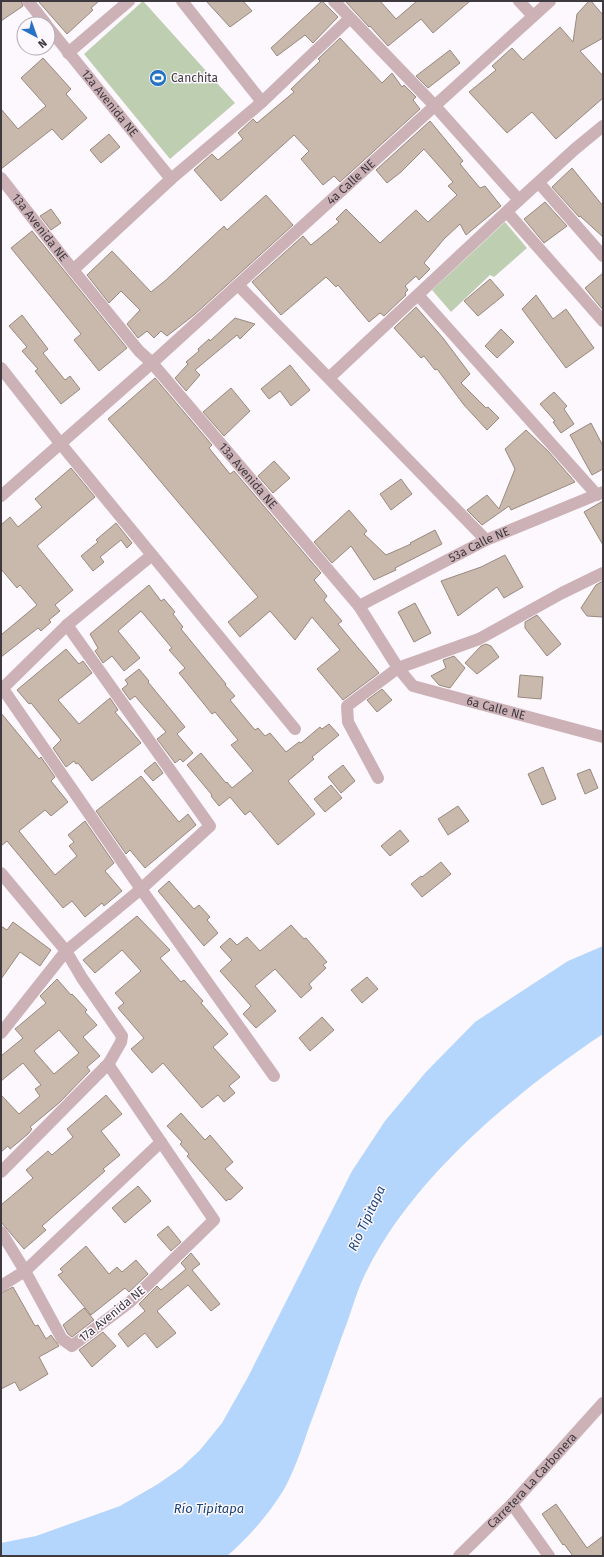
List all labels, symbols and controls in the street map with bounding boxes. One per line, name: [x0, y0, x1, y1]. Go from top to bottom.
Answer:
north arrow: [16, 16, 56, 56]
text: N: [35, 36, 49, 50]
street label: 12a Avenida NE: [78, 67, 141, 139]
sports icon: Canchita: [148, 68, 168, 88]
place label: Canchita: [171, 71, 218, 85]
street label: 4a Calle NE: [324, 157, 378, 208]
street label: 13a Avenida NE: [9, 191, 71, 264]
street label: 13a Avenida NE: [216, 440, 280, 511]
street label: 53a Calle NE: [446, 524, 512, 565]
street label: 6a Calle NE: [465, 694, 527, 723]
water label: Río Tipitapa: [345, 1183, 388, 1253]
street label: 17a Avenida NE: [76, 1283, 148, 1345]
street label: Carretera La Carbonera: [484, 1430, 580, 1531]
water label: Río Tipitapa: [174, 1501, 244, 1516]

